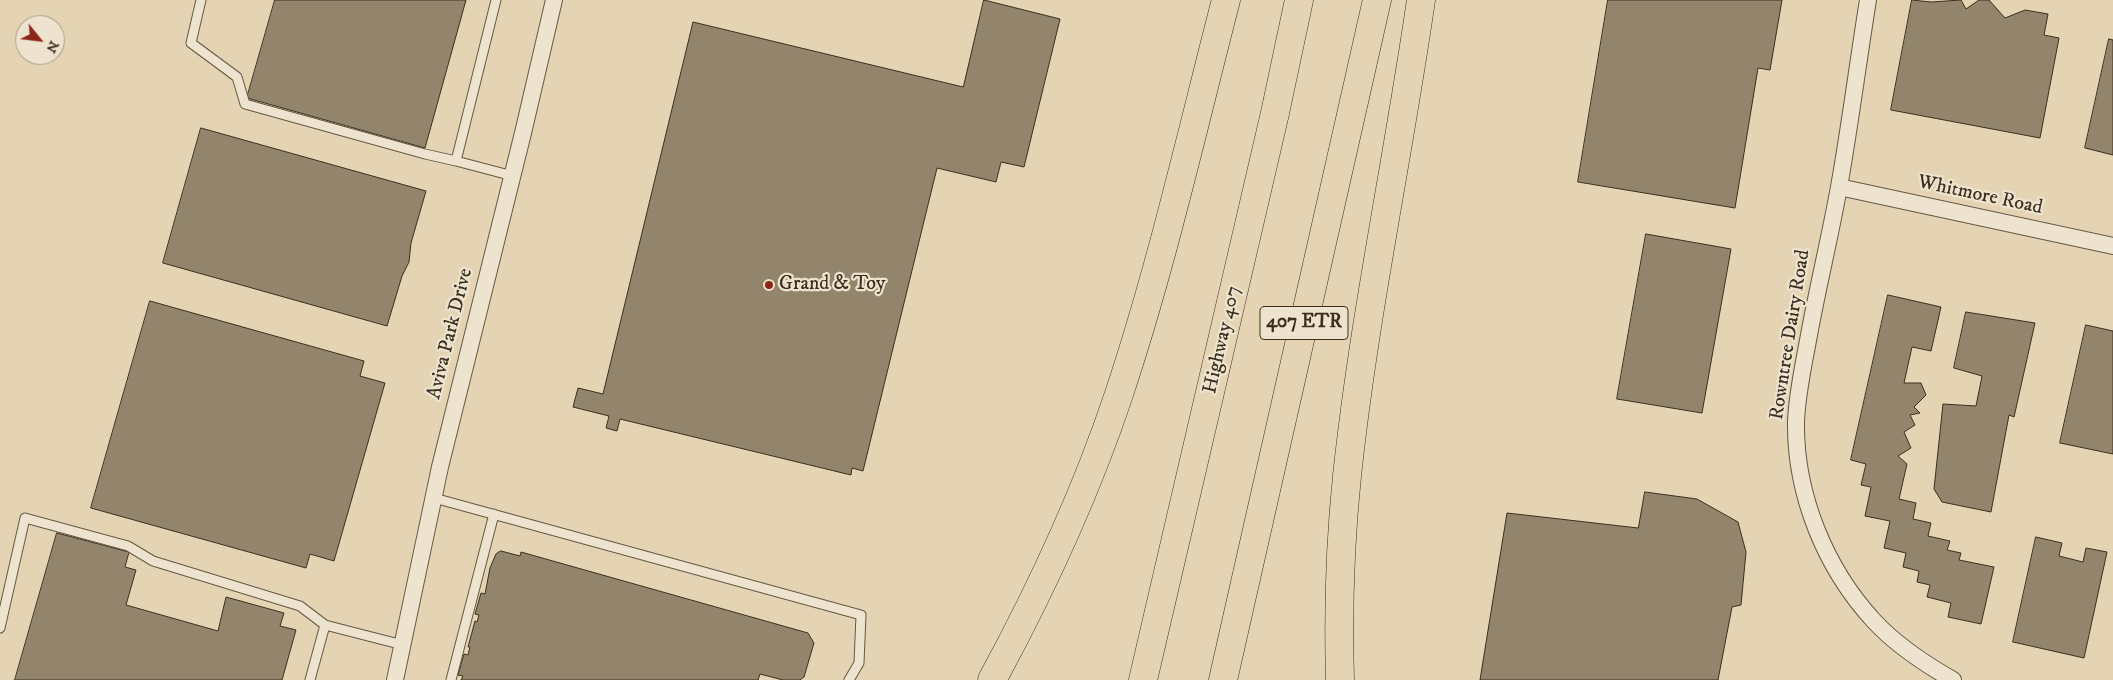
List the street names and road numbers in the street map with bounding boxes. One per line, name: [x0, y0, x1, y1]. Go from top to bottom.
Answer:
street label: Whitmore Road: [1915, 171, 2045, 221]
street label: Rowntree Dairy Road: [1766, 248, 1816, 422]
street label: Aviva Park Drive: [423, 266, 479, 402]
street label: Highway 407: [1199, 284, 1247, 396]
road number: 407 ETR: [1260, 306, 1348, 339]

